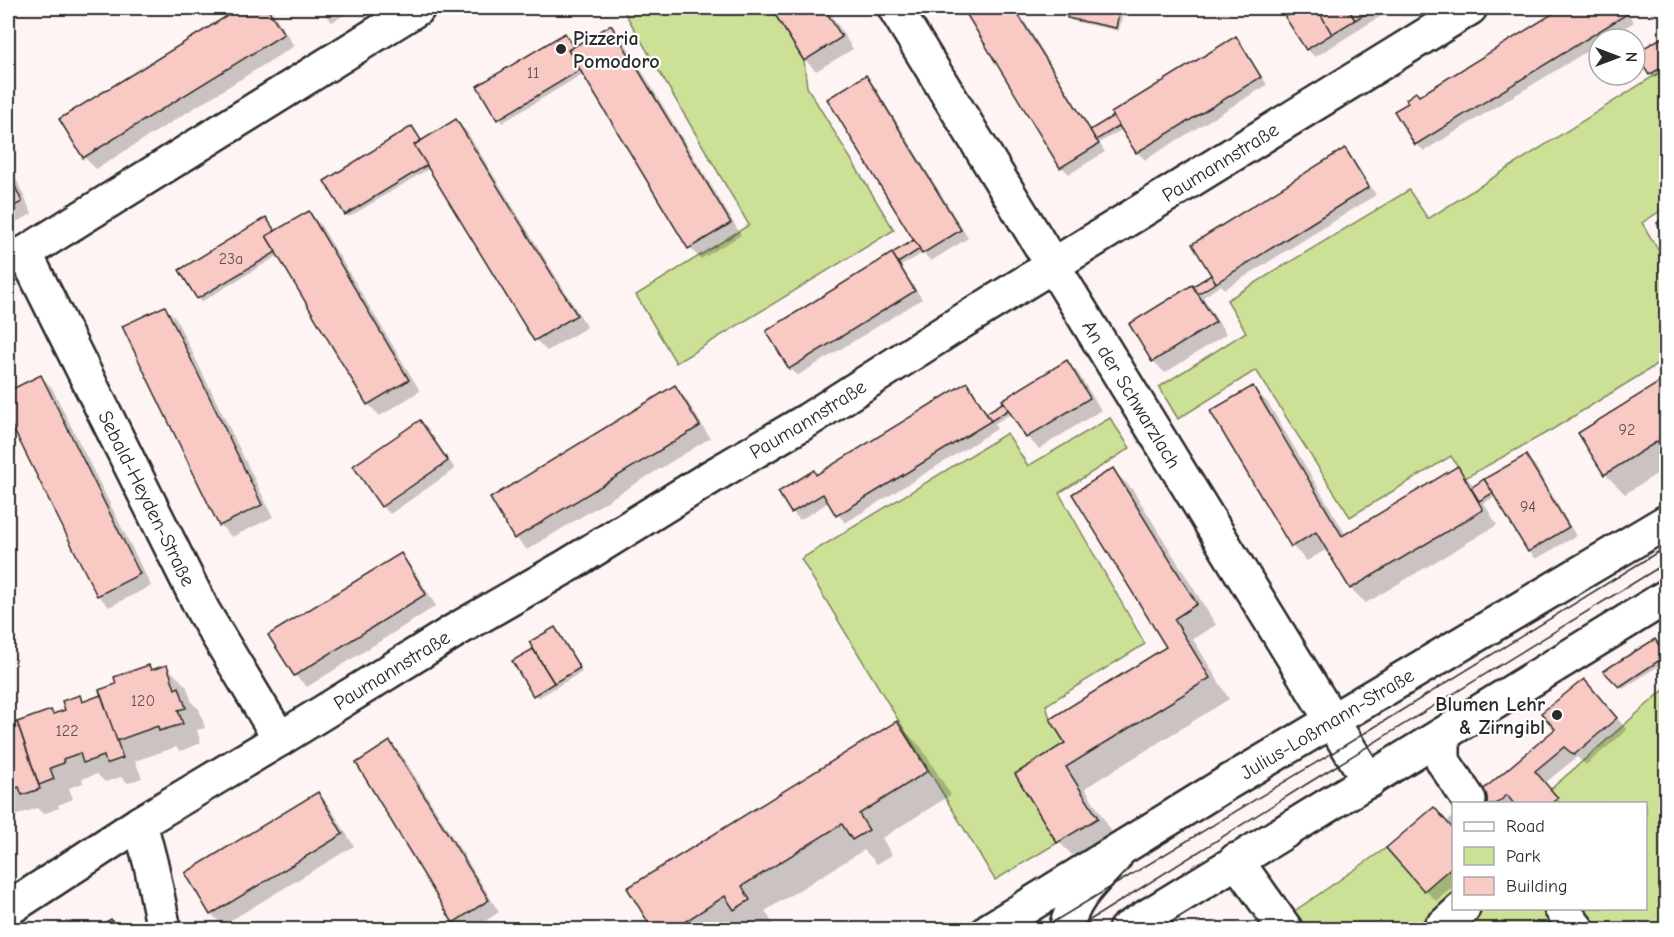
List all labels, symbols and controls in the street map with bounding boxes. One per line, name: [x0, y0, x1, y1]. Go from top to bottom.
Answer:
place label: Pizzeria Pomodoro: [573, 27, 660, 73]
north arrow: [1587, 27, 1647, 87]
marker: Pizzeria Pomodoro: [554, 42, 568, 56]
text: N: [1622, 52, 1640, 62]
house number: 11: [527, 64, 539, 82]
street label: Paumannstraße: [1158, 118, 1283, 207]
house number: 23a: [219, 250, 243, 268]
street label: An der Schwarzlach: [1078, 316, 1186, 473]
street label: Paumannstraße: [745, 374, 870, 463]
street label: Sebald-Heyden-Straße: [94, 407, 200, 590]
house number: 92: [1619, 421, 1635, 439]
house number: 94: [1520, 498, 1536, 516]
street label: Paumannstraße: [329, 625, 454, 715]
street label: Julius-Loßmann-Straße: [1236, 663, 1418, 784]
house number: 120: [131, 692, 155, 710]
place label: Blumen Lehr & Zirngibl: [1435, 693, 1545, 739]
marker: Blumen Lehr & Zirngibl: [1550, 708, 1564, 722]
house number: 122: [55, 722, 79, 740]
legend: [1452, 802, 1647, 910]
text: Road: [1506, 816, 1545, 837]
text: Park: [1506, 846, 1541, 867]
text: Building: [1506, 876, 1568, 897]

